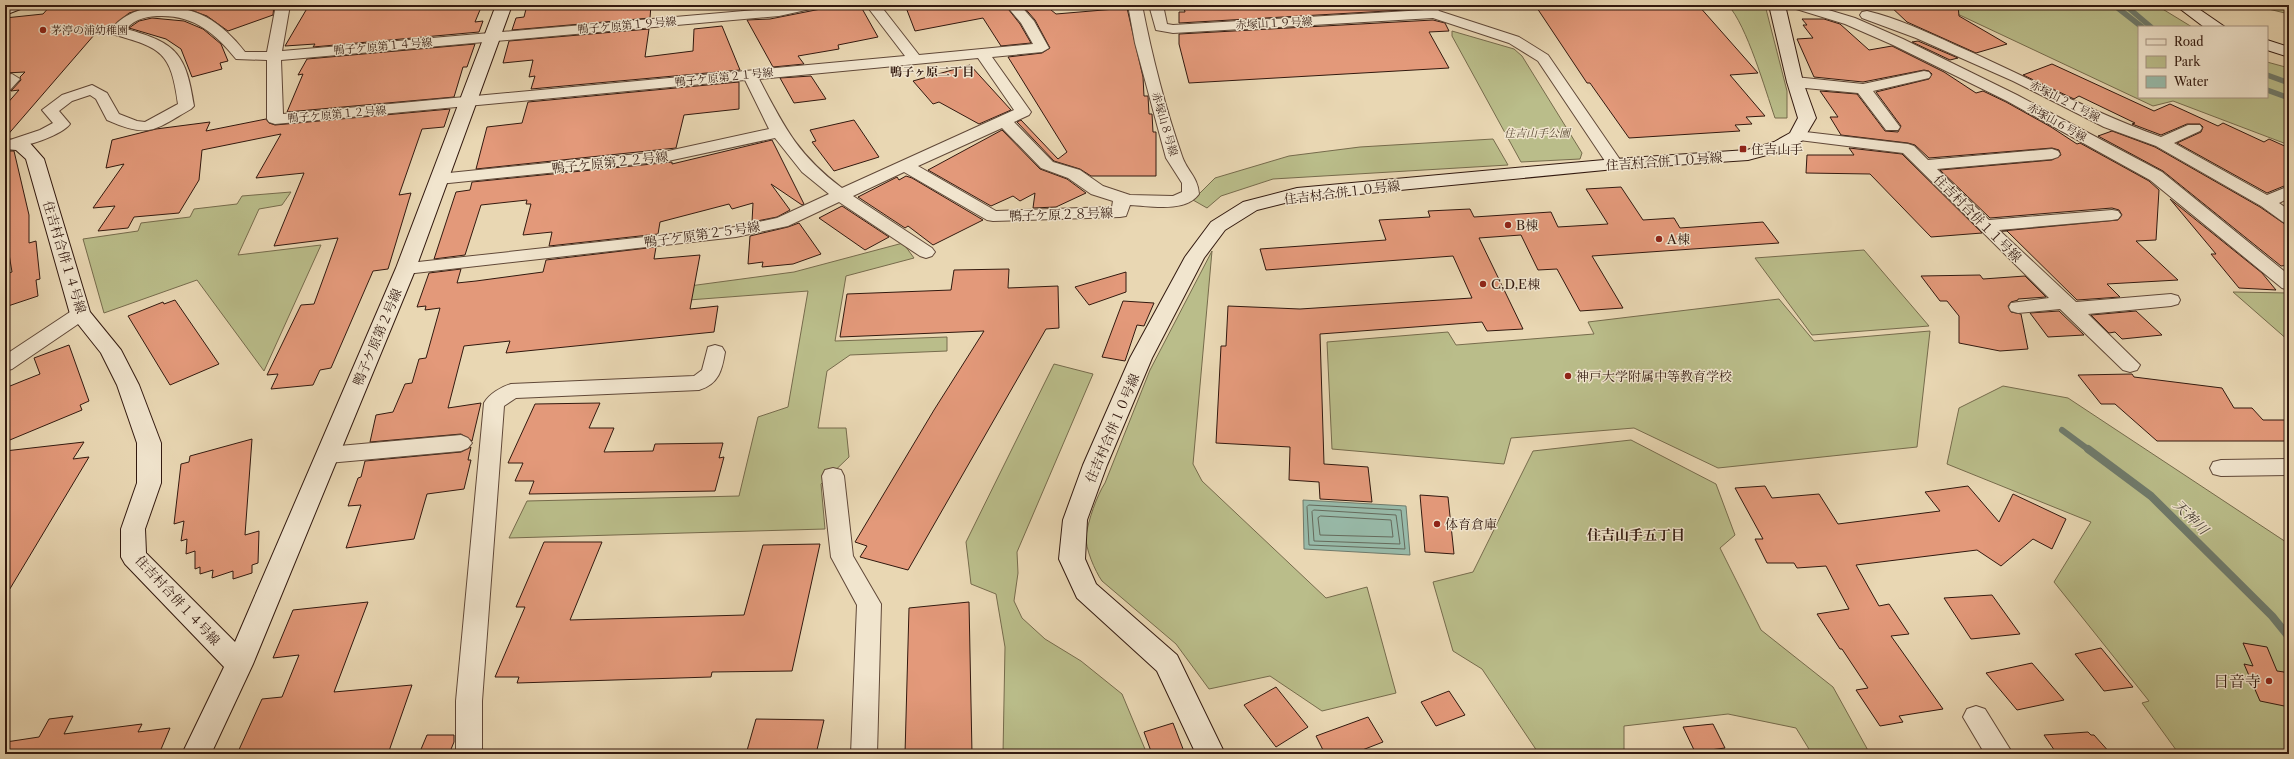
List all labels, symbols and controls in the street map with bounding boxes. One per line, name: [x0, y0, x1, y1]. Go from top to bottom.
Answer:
street label: 鴨子ケ原第１９号線: [577, 14, 677, 36]
street label: 赤塚山１９号線: [1235, 14, 1313, 32]
place label: 茅渟の浦幼稚園: [51, 23, 128, 37]
marker: 茅渟の浦幼稚園: [38, 25, 48, 35]
legend: [2138, 26, 2268, 98]
text: Road: [2174, 34, 2204, 49]
street label: 鴨子ケ原第１４号線: [333, 35, 433, 57]
text: Park: [2174, 54, 2201, 69]
district label: 鴨子ヶ原二丁目: [890, 64, 974, 79]
street label: 鴨子ケ原第２１号線: [674, 65, 774, 89]
text: Water: [2173, 74, 2208, 89]
street label: 赤塚山２１号線: [2028, 77, 2102, 125]
street label: 赤塚山８号線: [1149, 90, 1181, 158]
street label: 赤塚山６号線: [2025, 100, 2089, 144]
street label: 鴨子ケ原第１２号線: [287, 103, 387, 125]
park label: 住吉山手公園: [1504, 126, 1572, 140]
place label: 住吉山手: [1751, 141, 1803, 157]
marker: 住吉山手: [1738, 144, 1748, 154]
street label: 鴨子ケ原第２２号線: [551, 148, 669, 176]
street label: 住吉村合併１０号線: [1605, 149, 1723, 173]
street label: 住吉村合併１１号線: [1931, 171, 2025, 265]
street label: 住吉村合併１０号線: [1283, 177, 1401, 207]
street label: 住吉村合併１４号線: [40, 199, 90, 315]
street label: 鴨子ケ原２８号線: [1009, 204, 1113, 224]
place label: B棟: [1516, 217, 1538, 233]
street label: 鴨子ケ原第２５号線: [643, 218, 761, 250]
marker: B棟: [1503, 220, 1513, 230]
place label: A棟: [1666, 231, 1690, 247]
marker: A棟: [1654, 234, 1664, 244]
place label: C,D,E棟: [1491, 276, 1540, 292]
marker: C,D,E棟: [1478, 279, 1488, 289]
street label: 鴨子ケ原第２号線: [349, 286, 405, 388]
place label: 神戸大学附属中等教育学校: [1576, 368, 1732, 384]
street label: 住吉村合併１０号線: [1082, 371, 1142, 485]
marker: 神戸大学附属中等教育学校: [1563, 371, 1573, 381]
water label: 天神川: [2170, 496, 2214, 540]
place label: 体育倉庫: [1445, 516, 1497, 532]
marker: 体育倉庫: [1432, 519, 1442, 529]
district label: 住吉山手五丁目: [1587, 526, 1685, 544]
street label: 住吉村合併１４号線: [132, 552, 224, 648]
place label: 日音寺: [2213, 671, 2261, 691]
marker: 日音寺: [2264, 676, 2274, 686]

